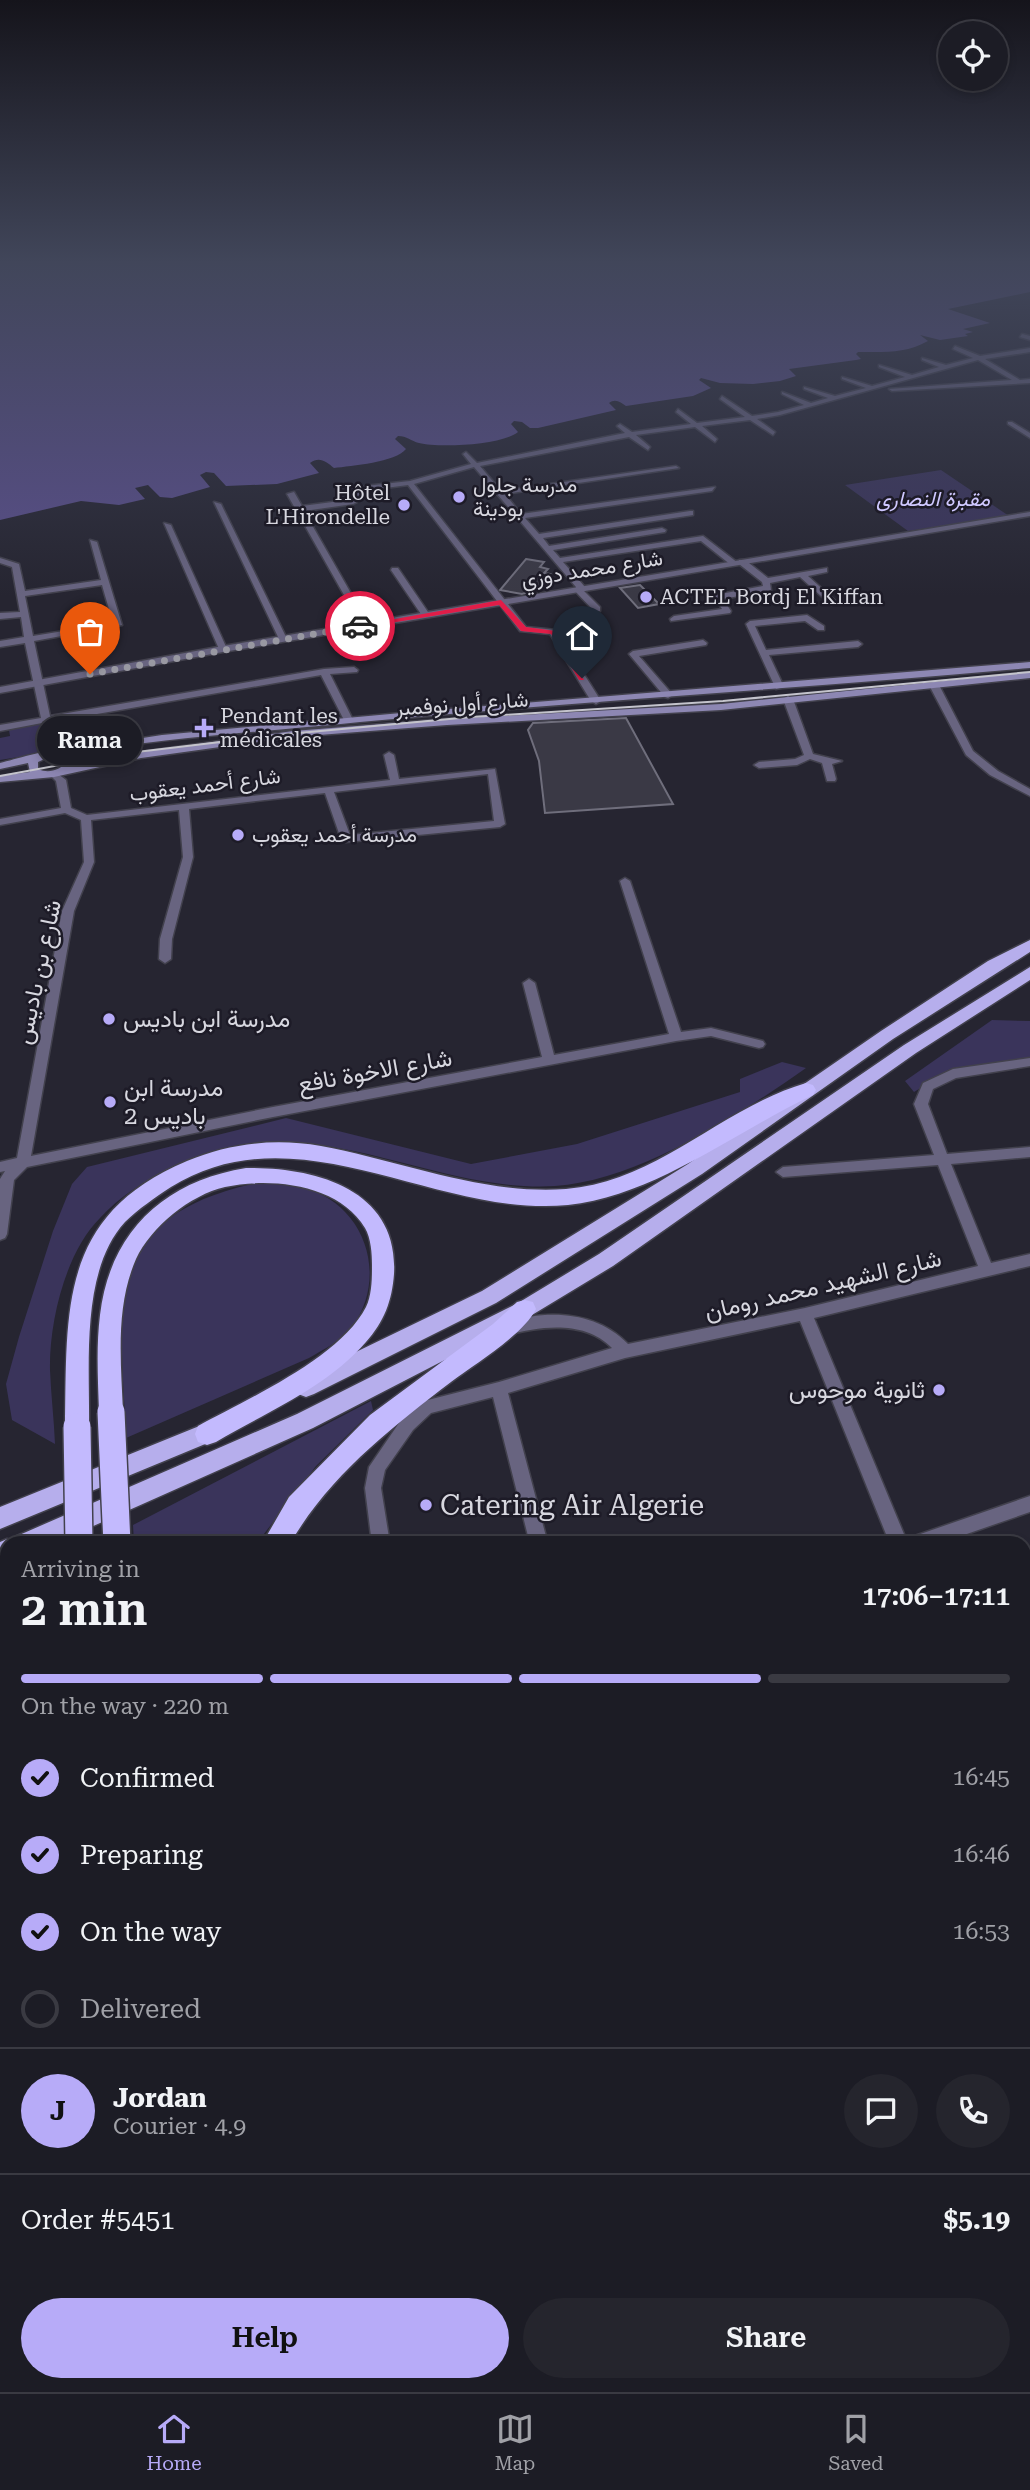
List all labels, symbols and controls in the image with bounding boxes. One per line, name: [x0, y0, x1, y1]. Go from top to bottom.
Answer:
map controls: [938, 21, 1008, 91]
button: locate: [938, 21, 1008, 91]
place label: مدرسة جلول بودينة: [473, 473, 577, 522]
place label: Hôtel L'Hirondelle: [265, 481, 391, 529]
park label: مقبرة النصارى: [876, 487, 991, 512]
marker: مدرسة جلول بودينة: [451, 489, 467, 505]
marker: Hôtel L'Hirondelle: [396, 497, 412, 513]
street label: شارع محمد دوزي: [520, 546, 665, 597]
place label: ACTEL Bordj El Kiffan: [660, 585, 884, 609]
marker: ACTEL Bordj El Kiffan: [638, 589, 654, 605]
courier: [325, 591, 395, 661]
pin: [60, 602, 120, 674]
pin: [552, 606, 612, 678]
icon: car: [341, 607, 379, 645]
icon: bag: [71, 613, 109, 651]
icon: home: [563, 617, 601, 655]
street label: شارع أول نوفمبر: [394, 687, 529, 723]
place label: Pendant les médicales: [220, 704, 338, 752]
callout: Rama: [38, 716, 142, 765]
marker: Pendant les médicales: [194, 718, 214, 738]
text: Rama: [57, 727, 122, 754]
street label: شارع أحمد يعقوب: [128, 764, 282, 808]
place label: مدرسة أحمد يعقوب: [252, 823, 417, 848]
marker: مدرسة أحمد يعقوب: [230, 827, 246, 843]
street label: شارع بن باديس: [9, 897, 69, 1047]
place label: مدرسة ابن باديس: [123, 1005, 290, 1034]
marker: مدرسة ابن باديس: [101, 1011, 117, 1027]
street label: شارع الاخوة نافع: [296, 1044, 455, 1101]
place label: مدرسة ابن باديس 2: [124, 1074, 223, 1130]
marker: مدرسة ابن باديس 2: [102, 1094, 118, 1110]
street label: شارع الشهيد محمد رومان: [702, 1244, 945, 1328]
place label: ثانوية موحوس: [789, 1376, 925, 1405]
marker: ثانوية موحوس: [931, 1382, 947, 1398]
place label: Catering Air Algerie: [440, 1489, 704, 1522]
marker: Catering Air Algerie: [418, 1497, 434, 1513]
text: Arriving in: [21, 1556, 140, 1583]
text: 17:06–17:11: [862, 1581, 1010, 1611]
text: 2 min: [21, 1582, 148, 1636]
text: On the way · 220 m: [21, 1693, 229, 1720]
icon: check: [21, 1759, 59, 1797]
text: Confirmed: [80, 1763, 215, 1793]
text: 16:45: [953, 1764, 1010, 1791]
icon: check: [21, 1836, 59, 1874]
text: Preparing: [80, 1840, 203, 1870]
text: 16:46: [953, 1841, 1010, 1868]
icon: check: [21, 1913, 59, 1951]
text: On the way: [80, 1917, 221, 1947]
text: 16:53: [953, 1918, 1010, 1945]
text: Delivered: [80, 1994, 201, 2024]
button: chat: [844, 2074, 918, 2148]
button: phone: [936, 2074, 1010, 2148]
text: Jordan: [113, 2083, 207, 2113]
text: J: [50, 2096, 66, 2126]
text: Courier · 4.9: [113, 2113, 246, 2140]
text: Order #5451: [21, 2205, 175, 2235]
text: $5.19: [944, 2205, 1010, 2235]
button: Help: [21, 2298, 509, 2378]
button: Share: [523, 2298, 1010, 2378]
tab: Home: [147, 2410, 202, 2475]
tab: Map: [495, 2410, 535, 2475]
tab: Saved: [828, 2410, 883, 2475]

